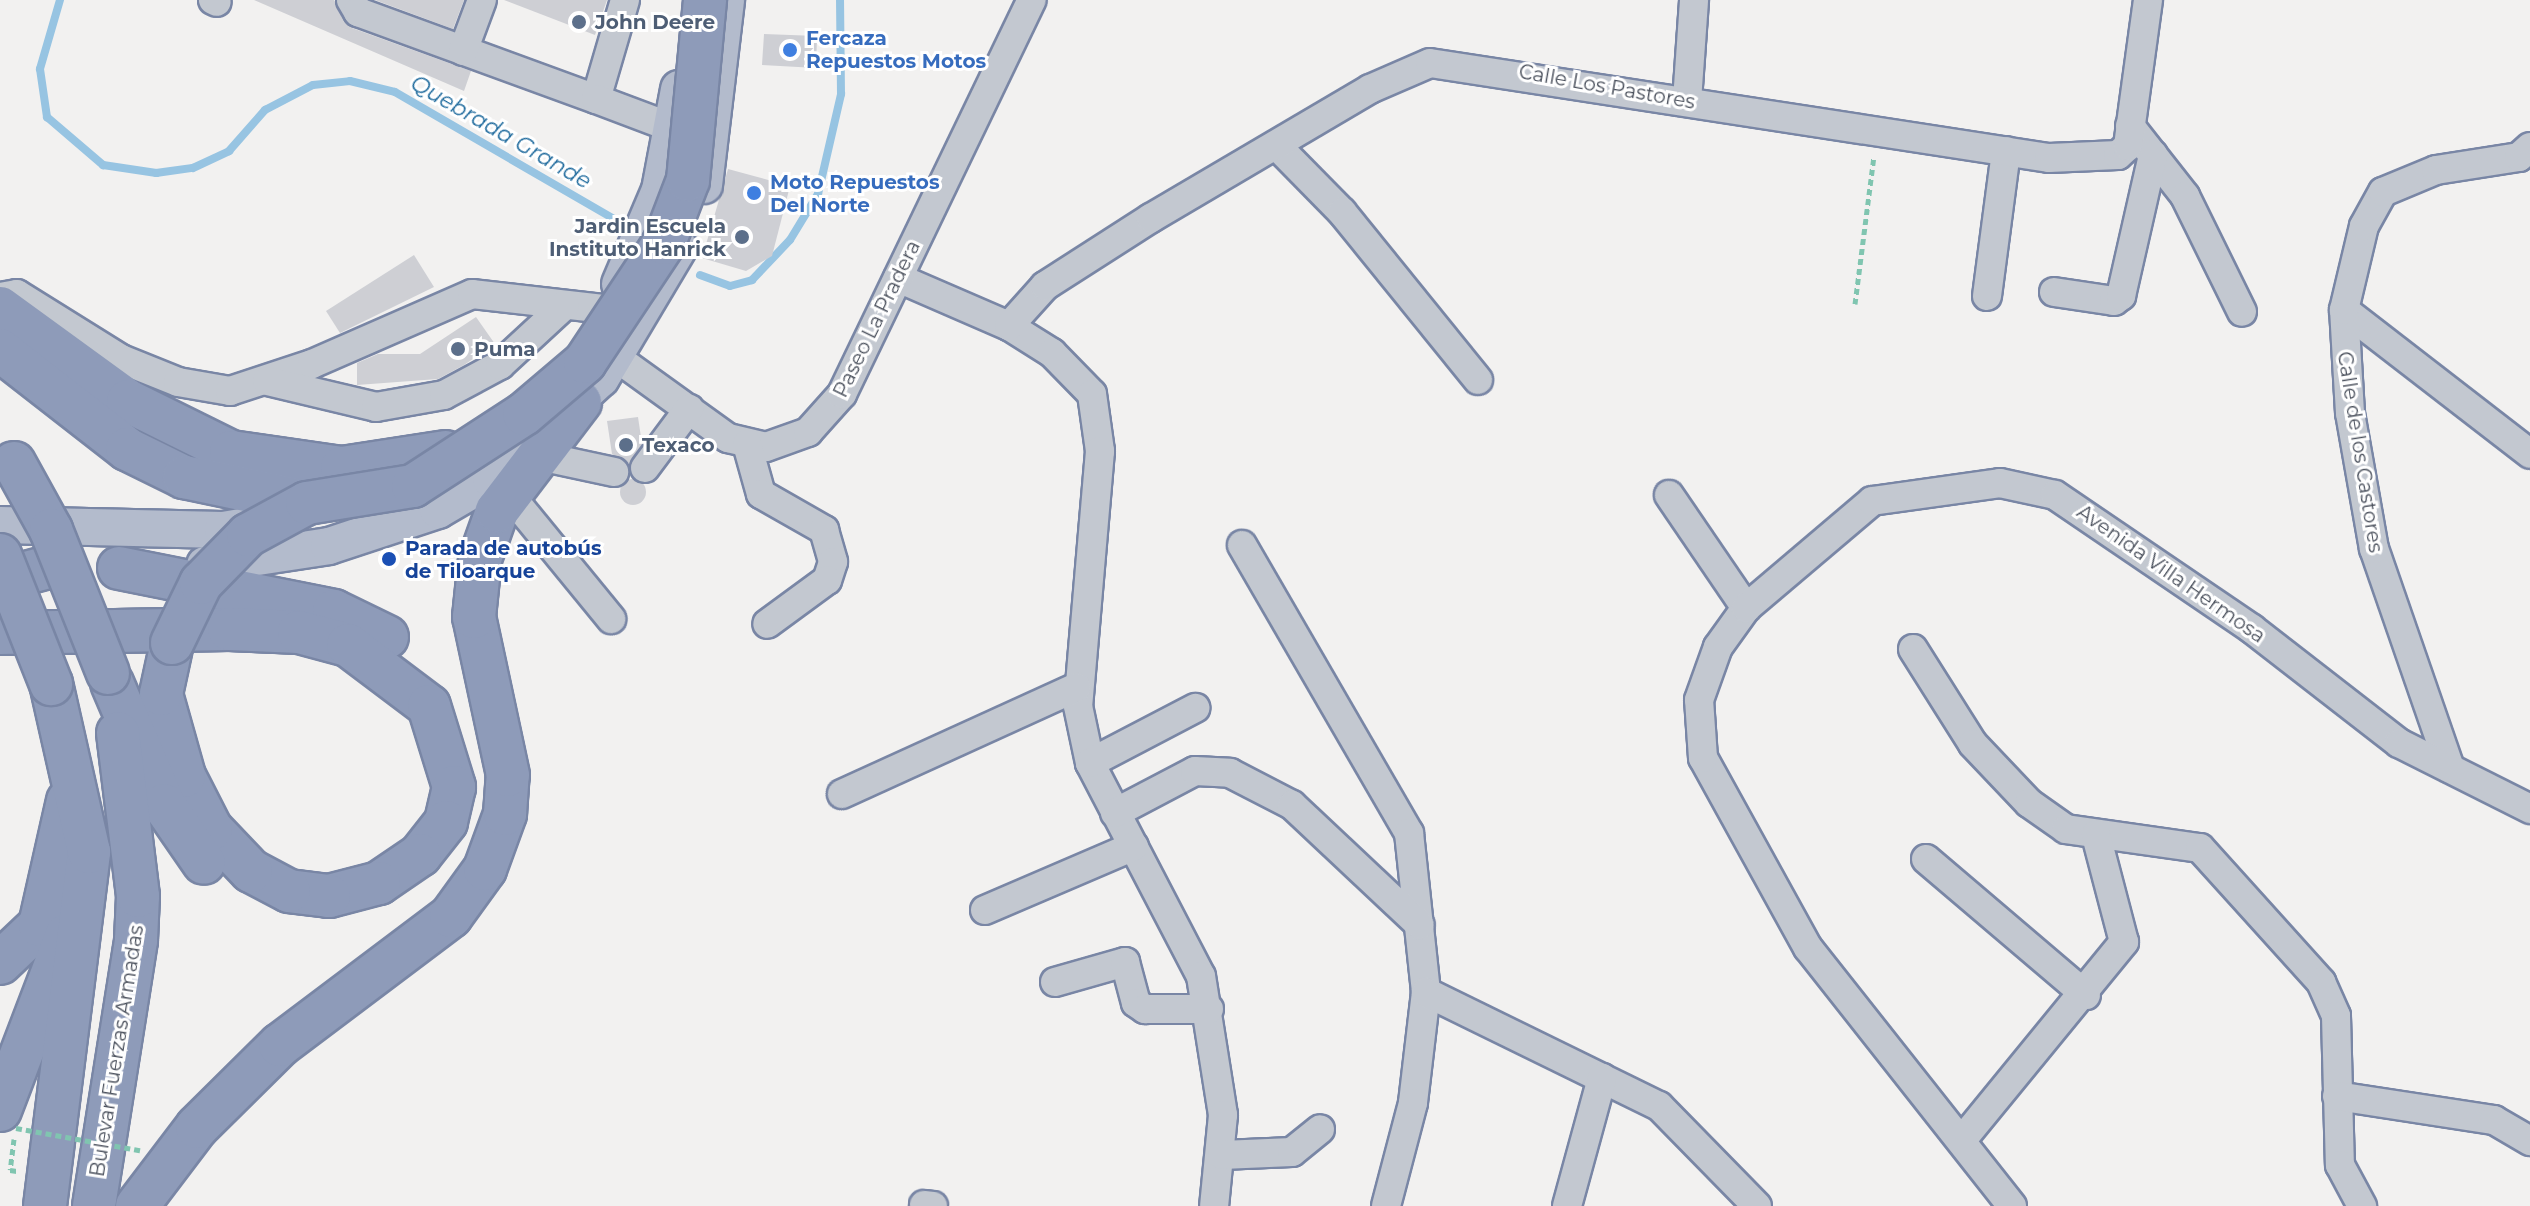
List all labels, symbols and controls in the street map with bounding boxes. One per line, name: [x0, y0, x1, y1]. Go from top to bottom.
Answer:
place label: John Deere: [595, 10, 715, 34]
marker: John Deere: [570, 13, 588, 31]
place label: Fercaza Repuestos Motos: [806, 26, 986, 73]
marker: Fercaza Repuestos Motos: [781, 41, 799, 59]
street label: Calle Los Pastores: [1517, 60, 1697, 114]
water label: Quebrada Grande: [406, 70, 596, 194]
place label: Moto Repuestos Del Norte: [770, 170, 940, 217]
marker: Moto Repuestos Del Norte: [745, 184, 763, 202]
place label: Jardin Escuela Instituto Hanrick: [549, 214, 726, 261]
marker: Jardin Escuela Instituto Hanrick: [733, 228, 751, 246]
street label: Paseo La Pradera: [829, 237, 925, 401]
place label: Puma: [474, 337, 536, 361]
marker: Puma: [449, 340, 467, 358]
street label: Calle de los Castores: [2332, 350, 2388, 554]
place label: Texaco: [642, 433, 714, 457]
marker: Texaco: [617, 436, 635, 454]
street label: Avenida Villa Hermosa: [2072, 500, 2270, 648]
place label: Parada de autobús de Tiloarque: [405, 536, 602, 583]
marker: Parada de autobús de Tiloarque: [380, 550, 398, 568]
street label: Bulevar Fuerzas Armadas: [85, 923, 149, 1179]

